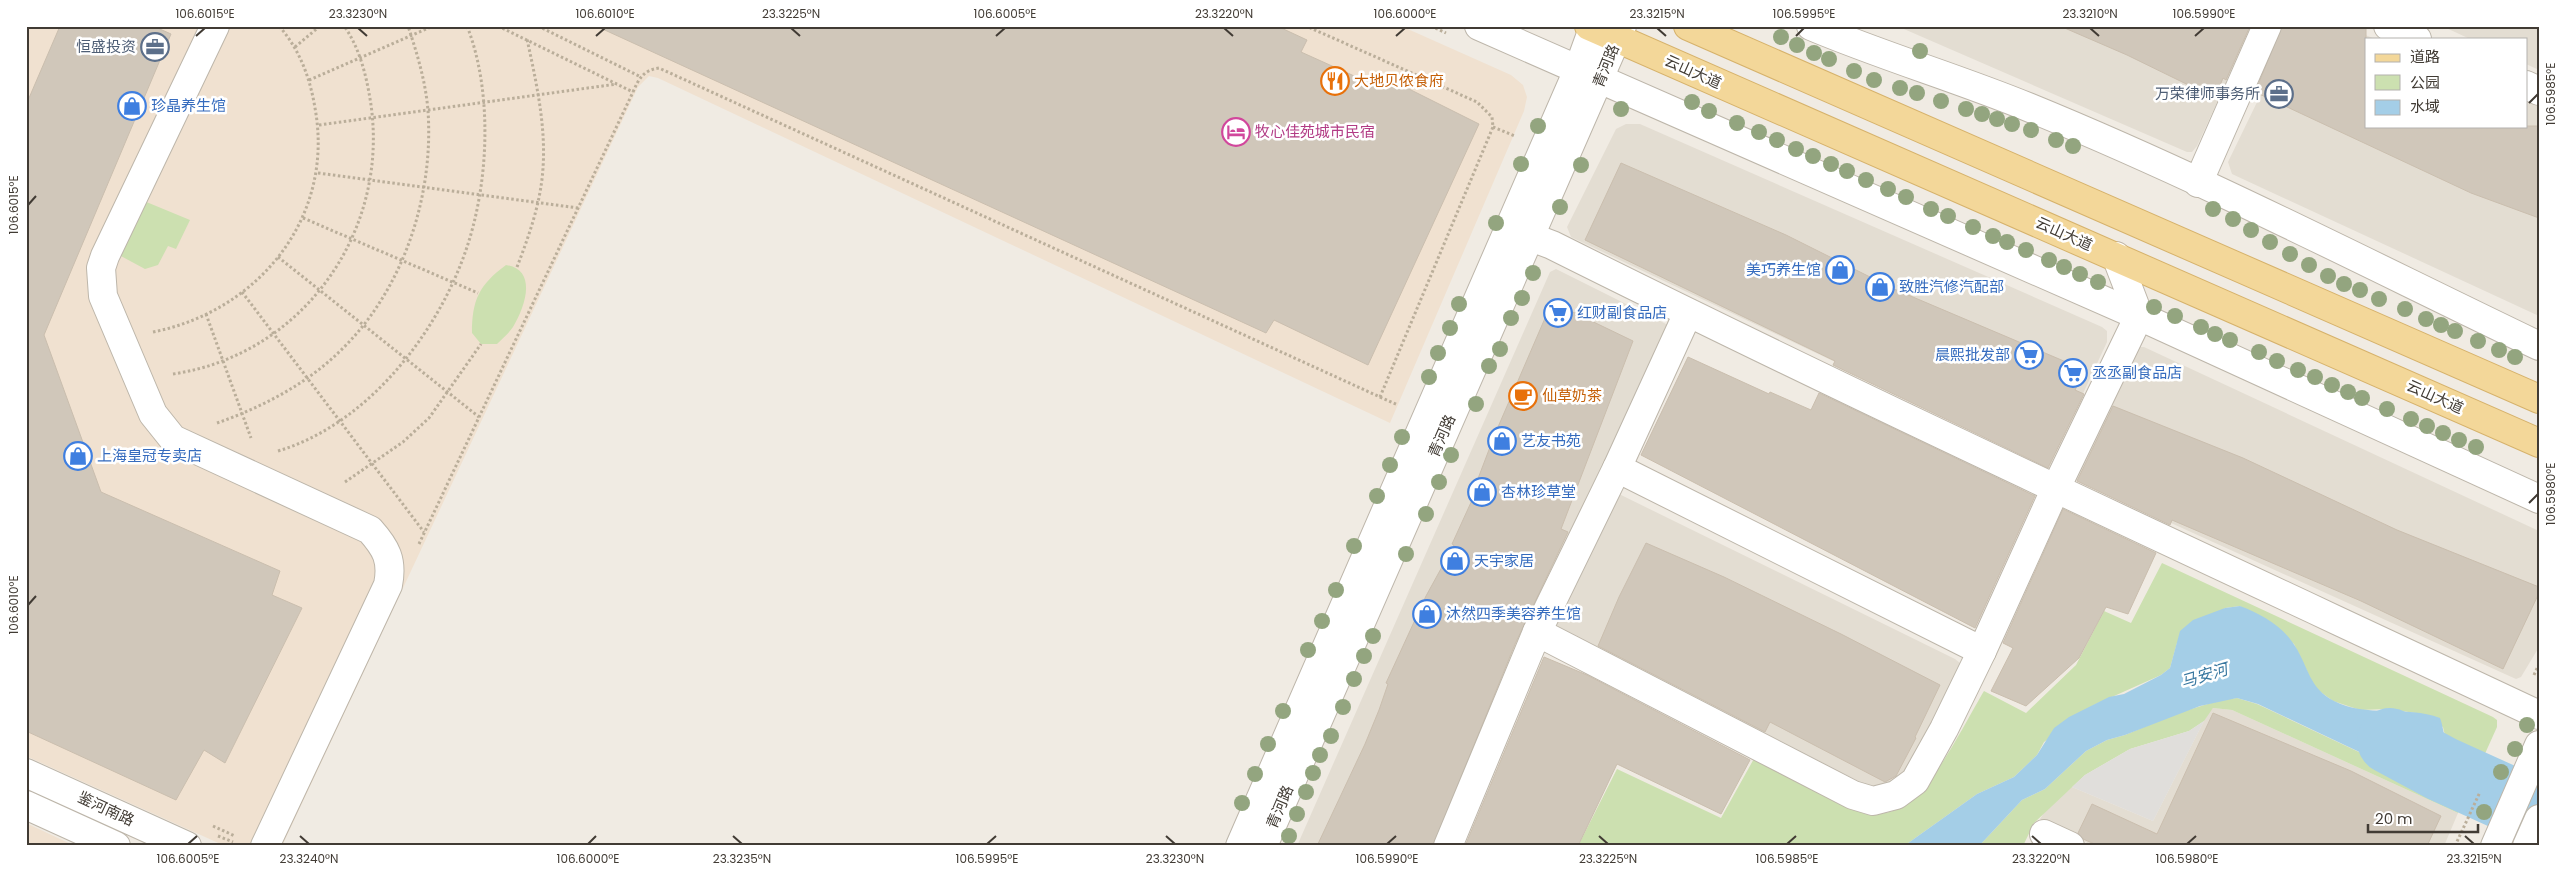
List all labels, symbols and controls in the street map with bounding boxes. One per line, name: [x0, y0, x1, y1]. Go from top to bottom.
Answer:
text: 106.6015°E: [175, 5, 235, 22]
text: 23.3230°N: [329, 5, 387, 22]
text: 106.6010°E: [575, 5, 635, 22]
text: 23.3225°N: [762, 5, 820, 22]
text: 106.6005°E: [974, 5, 1036, 22]
text: 23.3220°N: [1195, 5, 1253, 22]
text: 106.6000°E: [1374, 5, 1436, 22]
text: 23.3215°N: [1629, 5, 1685, 22]
text: 106.5995°E: [1773, 5, 1835, 22]
text: 23.3210°N: [2062, 5, 2118, 22]
text: 106.5990°E: [2173, 5, 2235, 22]
office icon: 恒盛投资: [140, 32, 170, 62]
place label: 恒盛投资: [76, 36, 136, 57]
legend: [2365, 38, 2528, 128]
street label: 青河路: [1587, 41, 1624, 91]
text: 道路: [2410, 46, 2440, 67]
street label: 云山大道: [1662, 50, 1725, 93]
text: 106.5985°E: [2542, 63, 2559, 125]
restaurant icon: 大地贝侬食府: [1320, 66, 1350, 96]
place label: 大地贝侬食府: [1354, 70, 1444, 91]
text: 公园: [2410, 72, 2440, 93]
office icon: 万荣律师事务所: [2264, 79, 2294, 109]
place label: 万荣律师事务所: [2155, 83, 2260, 104]
shop icon: 珍晶养生馆: [117, 91, 147, 121]
place label: 珍晶养生馆: [151, 95, 226, 116]
text: 水域: [2410, 96, 2440, 117]
hotel icon: 牧心佳苑城市民宿: [1221, 117, 1251, 147]
place label: 牧心佳苑城市民宿: [1255, 121, 1375, 142]
text: 106.6015°E: [5, 175, 22, 235]
street label: 云山大道: [2033, 212, 2096, 255]
shop icon: 美巧养生馆: [1825, 255, 1855, 285]
place label: 美巧养生馆: [1746, 259, 1821, 280]
shop icon: 致胜汽修汽配部: [1865, 272, 1895, 302]
place label: 致胜汽修汽配部: [1899, 276, 2004, 297]
supermarket icon: 红财副食品店: [1543, 298, 1573, 328]
place label: 红财副食品店: [1577, 302, 1667, 323]
supermarket icon: 晨熙批发部: [2014, 340, 2044, 370]
place label: 晨熙批发部: [1935, 344, 2010, 365]
supermarket icon: 丞丞副食品店: [2058, 358, 2088, 388]
place label: 丞丞副食品店: [2092, 362, 2182, 383]
street label: 云山大道: [2404, 375, 2467, 418]
cafe icon: 仙草奶茶: [1508, 381, 1538, 411]
place label: 仙草奶茶: [1542, 385, 1602, 406]
street label: 青河路: [1423, 411, 1460, 461]
shop icon: 艺友书苑: [1487, 426, 1517, 456]
place label: 艺友书苑: [1521, 430, 1581, 451]
shop icon: 上海皇冠专卖店: [63, 441, 93, 471]
place label: 上海皇冠专卖店: [97, 445, 202, 466]
text: 106.5980°E: [2542, 463, 2559, 525]
shop icon: 杏林珍草堂: [1467, 477, 1497, 507]
place label: 杏林珍草堂: [1501, 481, 1576, 502]
shop icon: 天宇家居: [1440, 546, 1470, 576]
place label: 天宇家居: [1474, 550, 1534, 571]
text: 106.6010°E: [5, 575, 22, 635]
shop icon: 沐然四季美容养生馆: [1412, 599, 1442, 629]
place label: 沐然四季美容养生馆: [1446, 603, 1581, 624]
water label: 马安河: [2178, 657, 2233, 693]
street label: 青河路: [1261, 782, 1298, 832]
street label: 鉴河南路: [75, 786, 138, 831]
scale bar: [2368, 802, 2478, 834]
text: 20 m: [2375, 808, 2413, 829]
text: 106.6005°E: [157, 850, 219, 867]
text: 23.3240°N: [280, 850, 338, 867]
text: 106.6000°E: [557, 850, 619, 867]
text: 23.3235°N: [713, 850, 771, 867]
text: 106.5995°E: [956, 850, 1018, 867]
text: 23.3230°N: [1146, 850, 1204, 867]
text: 106.5990°E: [1356, 850, 1418, 867]
text: 23.3225°N: [1579, 850, 1637, 867]
text: 106.5985°E: [1756, 850, 1818, 867]
text: 23.3220°N: [2012, 850, 2070, 867]
text: 106.5980°E: [2156, 850, 2218, 867]
text: 23.3215°N: [2446, 850, 2502, 867]

